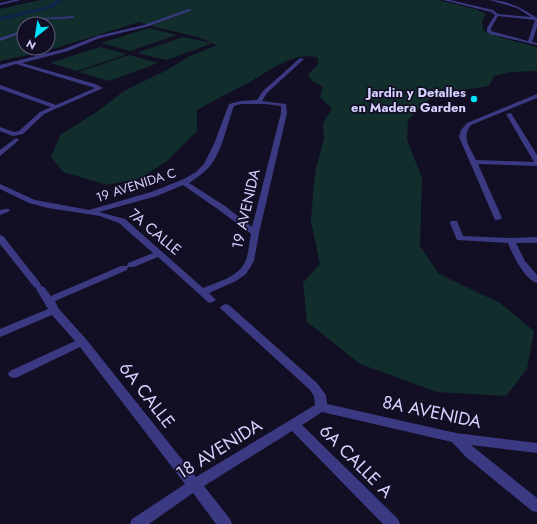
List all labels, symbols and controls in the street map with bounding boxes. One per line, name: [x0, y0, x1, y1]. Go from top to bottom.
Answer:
north arrow: [16, 16, 56, 56]
text: N: [23, 36, 39, 54]
place label: Jardin y Detalles en Madera Garden: [351, 83, 466, 117]
marker: Jardin y Detalles en Madera Garden: [469, 94, 479, 104]
street label: 19 AVENIDA C: [93, 163, 179, 207]
street label: 19 AVENIDA: [226, 167, 266, 251]
street label: 7A CALLE: [124, 203, 186, 261]
street label: 6A CALLE: [113, 356, 181, 434]
street label: 8A AVENIDA: [380, 389, 484, 435]
street label: 18 AVENIDA: [171, 412, 267, 486]
street label: 6A CALLE A: [313, 418, 399, 504]

